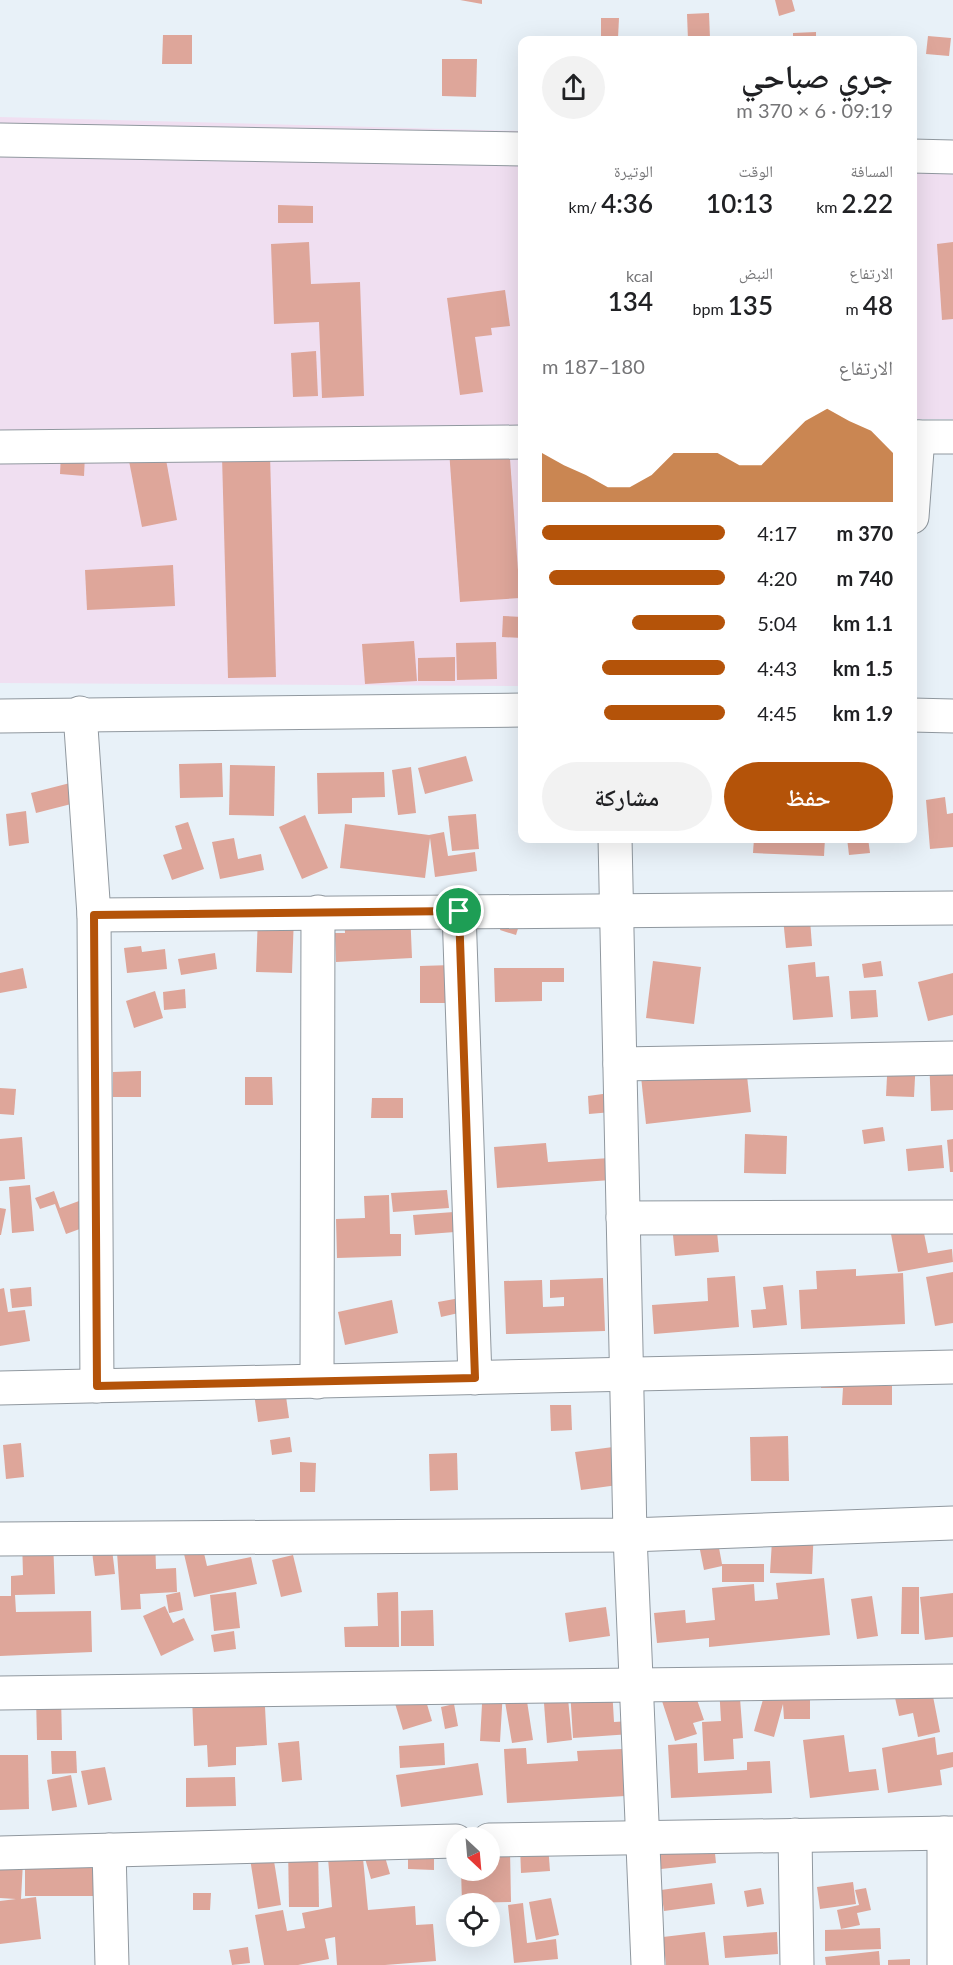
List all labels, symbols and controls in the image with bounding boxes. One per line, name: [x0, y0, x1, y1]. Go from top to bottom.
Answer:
text: جري صباحي: [741, 55, 893, 95]
button: share: [542, 56, 605, 119]
text: 09:19 · 6 × 370 m: [736, 98, 893, 122]
text: الوتيرة: [614, 161, 653, 180]
text: الوقت: [739, 161, 773, 180]
text: المسافة: [851, 161, 893, 180]
text: 4:36: [601, 187, 653, 219]
text: 10:13: [706, 187, 773, 219]
text: 2.22: [842, 187, 893, 219]
text: /km: [569, 197, 601, 216]
text: km: [816, 197, 842, 216]
text: النبض: [739, 263, 773, 282]
text: الارتفاع: [849, 263, 893, 282]
text: kcal: [626, 266, 653, 285]
text: 134: [608, 285, 653, 317]
text: 135: [728, 289, 773, 321]
text: 48: [863, 289, 893, 321]
text: bpm: [693, 299, 728, 318]
text: m: [846, 299, 863, 318]
text: 180–187 m: [542, 354, 645, 378]
text: الارتفاع: [838, 355, 893, 379]
text: 4:17: [757, 521, 797, 545]
text: 370 m: [837, 521, 893, 545]
text: 4:20: [757, 566, 797, 590]
text: 740 m: [837, 566, 893, 590]
text: 5:04: [757, 611, 797, 635]
text: 1.1 km: [833, 611, 893, 635]
text: 4:43: [757, 656, 797, 680]
text: 1.5 km: [833, 656, 893, 680]
text: 4:45: [757, 701, 797, 725]
text: 1.9 km: [833, 701, 893, 725]
button: مشاركة: [542, 762, 712, 831]
button: حفظ: [724, 762, 893, 831]
pin: [433, 885, 484, 936]
icon: arrive: [442, 894, 475, 927]
north arrow: [446, 1827, 500, 1881]
map controls: [446, 1827, 500, 1947]
button: locate: [446, 1893, 500, 1947]

